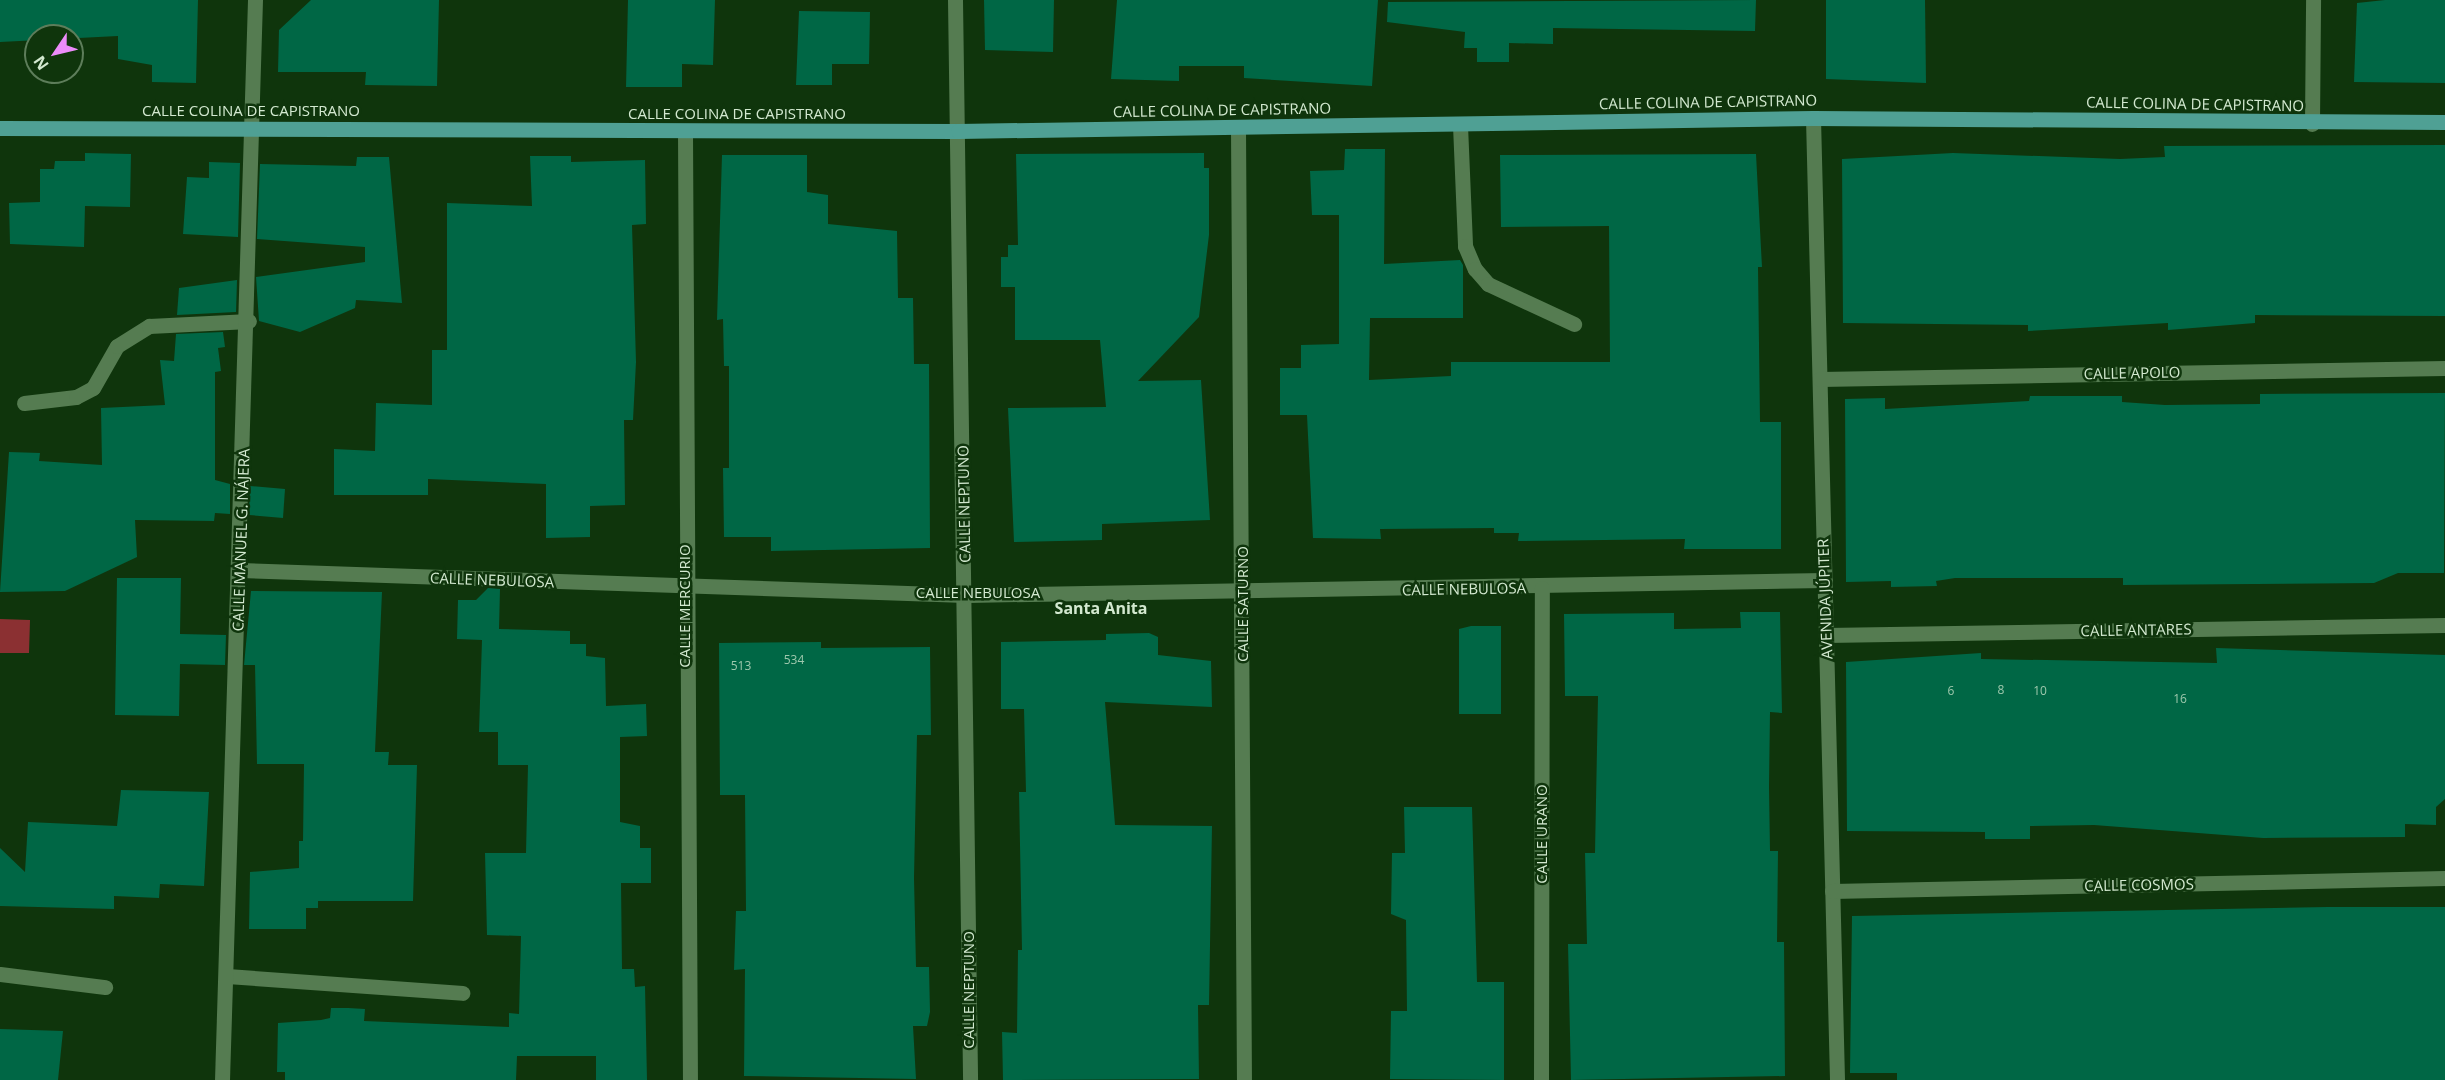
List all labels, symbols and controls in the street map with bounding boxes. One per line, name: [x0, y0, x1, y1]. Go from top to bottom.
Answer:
north arrow: [24, 24, 84, 84]
text: N: [28, 52, 54, 75]
street label: CALLE COLINA DE CAPISTRANO: [1599, 91, 1817, 113]
street label: CALLE COLINA DE CAPISTRANO: [2086, 93, 2304, 115]
street label: CALLE COLINA DE CAPISTRANO: [1113, 99, 1331, 121]
street label: CALLE COLINA DE CAPISTRANO: [142, 102, 360, 120]
street label: CALLE COLINA DE CAPISTRANO: [628, 105, 846, 123]
street label: CALLE APOLO: [2084, 363, 2180, 383]
street label: CALLE NEPTUNO: [954, 445, 974, 563]
street label: CALLE MANUEL G. NÁJERA: [229, 448, 253, 632]
street label: AVENIDA JÚPITER: [1814, 538, 1836, 660]
street label: CALLE MERCURIO: [676, 544, 694, 668]
street label: CALLE SATURNO: [1234, 546, 1252, 662]
street label: CALLE NEBULOSA: [430, 569, 554, 591]
street label: CALLE NEBULOSA: [1402, 579, 1526, 599]
street label: CALLE NEBULOSA: [916, 584, 1040, 602]
district label: Santa Anita: [1055, 598, 1147, 618]
street label: CALLE ANTARES: [2080, 620, 2192, 640]
house number: 534: [784, 653, 804, 667]
house number: 513: [731, 659, 751, 673]
house number: 8: [1998, 683, 2004, 697]
house number: 6: [1948, 684, 1954, 698]
house number: 10: [2033, 684, 2047, 698]
house number: 16: [2173, 692, 2187, 706]
street label: CALLE URANO: [1533, 784, 1551, 884]
street label: CALLE COSMOS: [2084, 875, 2194, 895]
street label: CALLE NEPTUNO: [960, 931, 978, 1049]

